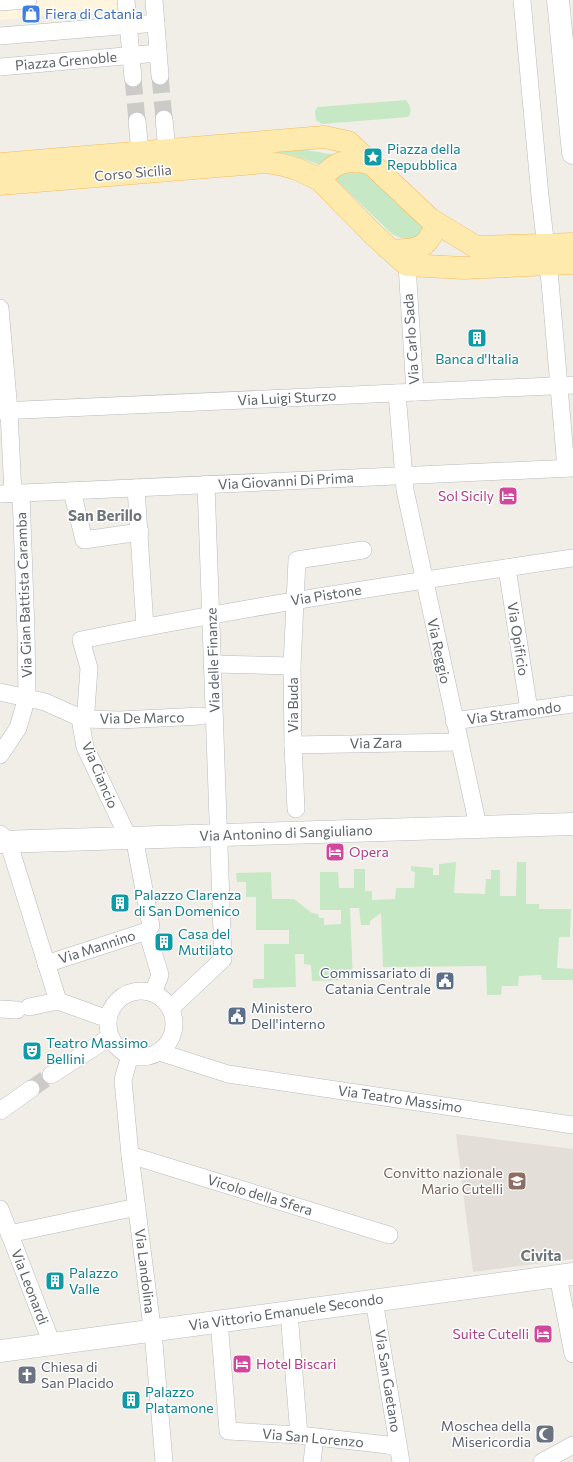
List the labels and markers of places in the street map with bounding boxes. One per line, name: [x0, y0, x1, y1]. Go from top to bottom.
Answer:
shop icon: Fiera di Catania: [20, 3, 42, 25]
place label: Fiera di Catania: [45, 5, 143, 22]
place label: Piazza della Repubblica: [387, 140, 461, 173]
place icon: Piazza della Repubblica: [362, 146, 384, 168]
building icon: Banca d'Italia: [466, 327, 488, 349]
place label: Banca d'Italia: [435, 350, 519, 367]
hotel icon: Sol Sicily: [497, 485, 519, 507]
place label: Sol Sicily: [438, 487, 494, 504]
hotel icon: Opera: [324, 841, 346, 863]
place label: Opera: [349, 843, 389, 860]
place label: Palazzo Clarenza di San Domenico: [134, 886, 241, 919]
building icon: Palazzo Clarenza di San Domenico: [109, 892, 131, 914]
place label: Casa del Mutilato: [178, 925, 233, 958]
building icon: Casa del Mutilato: [153, 931, 175, 953]
place label: Commissariato di Catania Centrale: [320, 964, 431, 997]
public building icon: Commissariato di Catania Centrale: [434, 970, 456, 992]
place label: Ministero Dell'interno: [251, 999, 325, 1032]
public building icon: Ministero Dell'interno: [226, 1005, 248, 1027]
place label: Teatro Massimo Bellini: [46, 1034, 148, 1067]
theatre icon: Teatro Massimo Bellini: [21, 1040, 43, 1062]
place label: Convitto nazionale Mario Cutelli: [383, 1164, 503, 1197]
school or university icon: Convitto nazionale Mario Cutelli: [506, 1170, 528, 1192]
place label: Palazzo Valle: [69, 1264, 118, 1297]
building icon: Palazzo Valle: [44, 1270, 66, 1292]
hotel icon: Suite Cutelli: [532, 1323, 554, 1345]
place label: Suite Cutelli: [453, 1325, 529, 1342]
hotel icon: Hotel Biscari: [231, 1353, 253, 1375]
place label: Hotel Biscari: [256, 1355, 336, 1372]
place label: Chiesa di San Placido: [41, 1358, 114, 1391]
church icon: Chiesa di San Placido: [16, 1364, 38, 1386]
place label: Palazzo Platamone: [145, 1383, 214, 1416]
building icon: Palazzo Platamone: [120, 1389, 142, 1411]
place label: Moschea della Misericordia: [441, 1417, 531, 1450]
mosque icon: Moschea della Misericordia: [534, 1423, 556, 1445]

